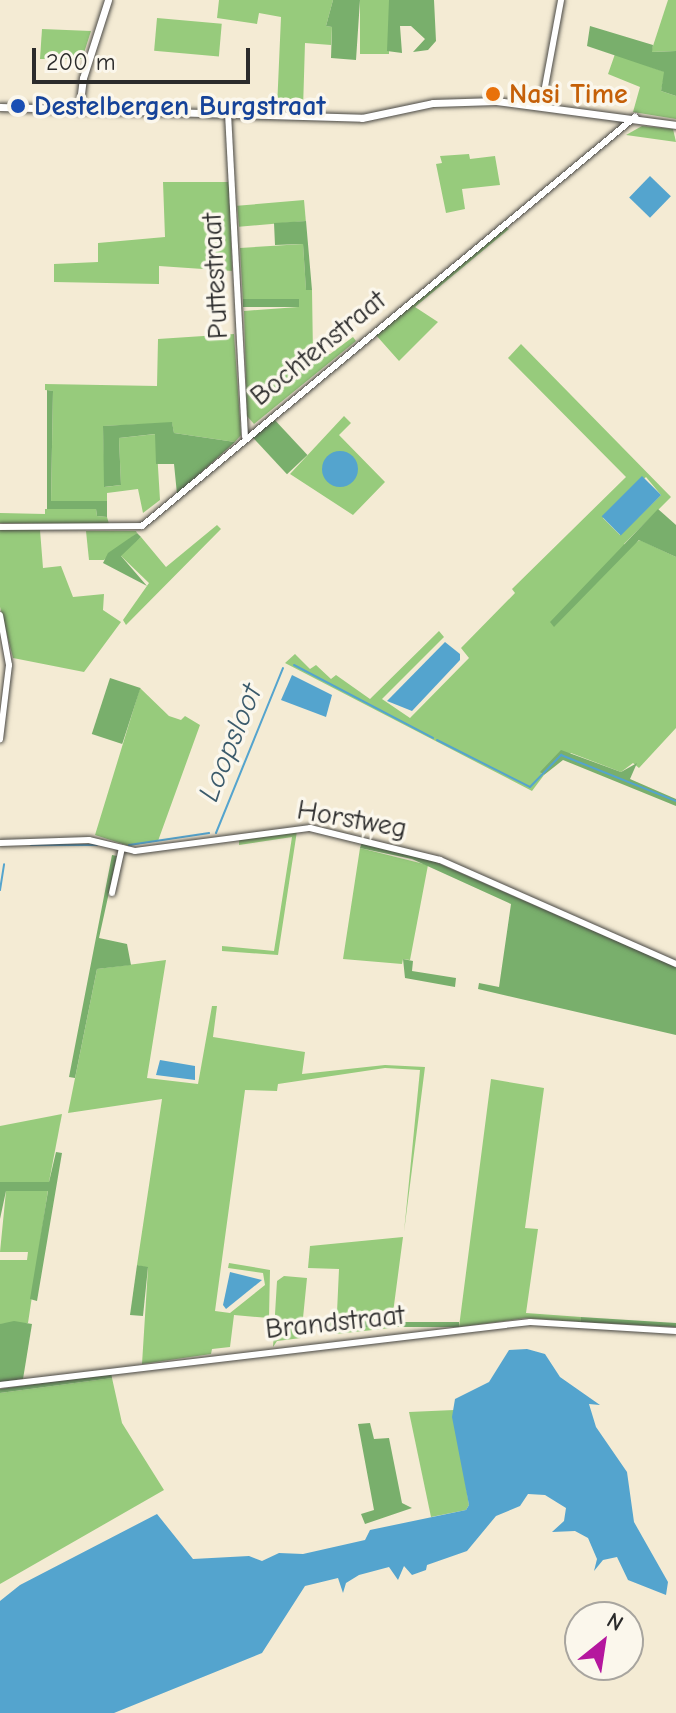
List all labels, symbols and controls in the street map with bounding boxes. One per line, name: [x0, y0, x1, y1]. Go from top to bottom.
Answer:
scale bar: [36, 32, 254, 82]
text: 200 m: [46, 48, 116, 76]
place label: Nasi Time: [509, 77, 628, 111]
marker: Nasi Time: [484, 85, 502, 103]
place label: Destelbergen Burgstraat: [34, 89, 326, 123]
marker: Destelbergen Burgstraat: [9, 97, 27, 115]
street label: Puttestraat: [195, 212, 235, 340]
street label: Bochtenstraat: [243, 283, 393, 413]
water label: Loopsloot: [191, 679, 271, 807]
street label: Horstweg: [294, 793, 410, 845]
street label: Brandstraat: [264, 1298, 406, 1346]
north arrow: [564, 1601, 644, 1681]
text: N: [602, 1607, 628, 1637]

